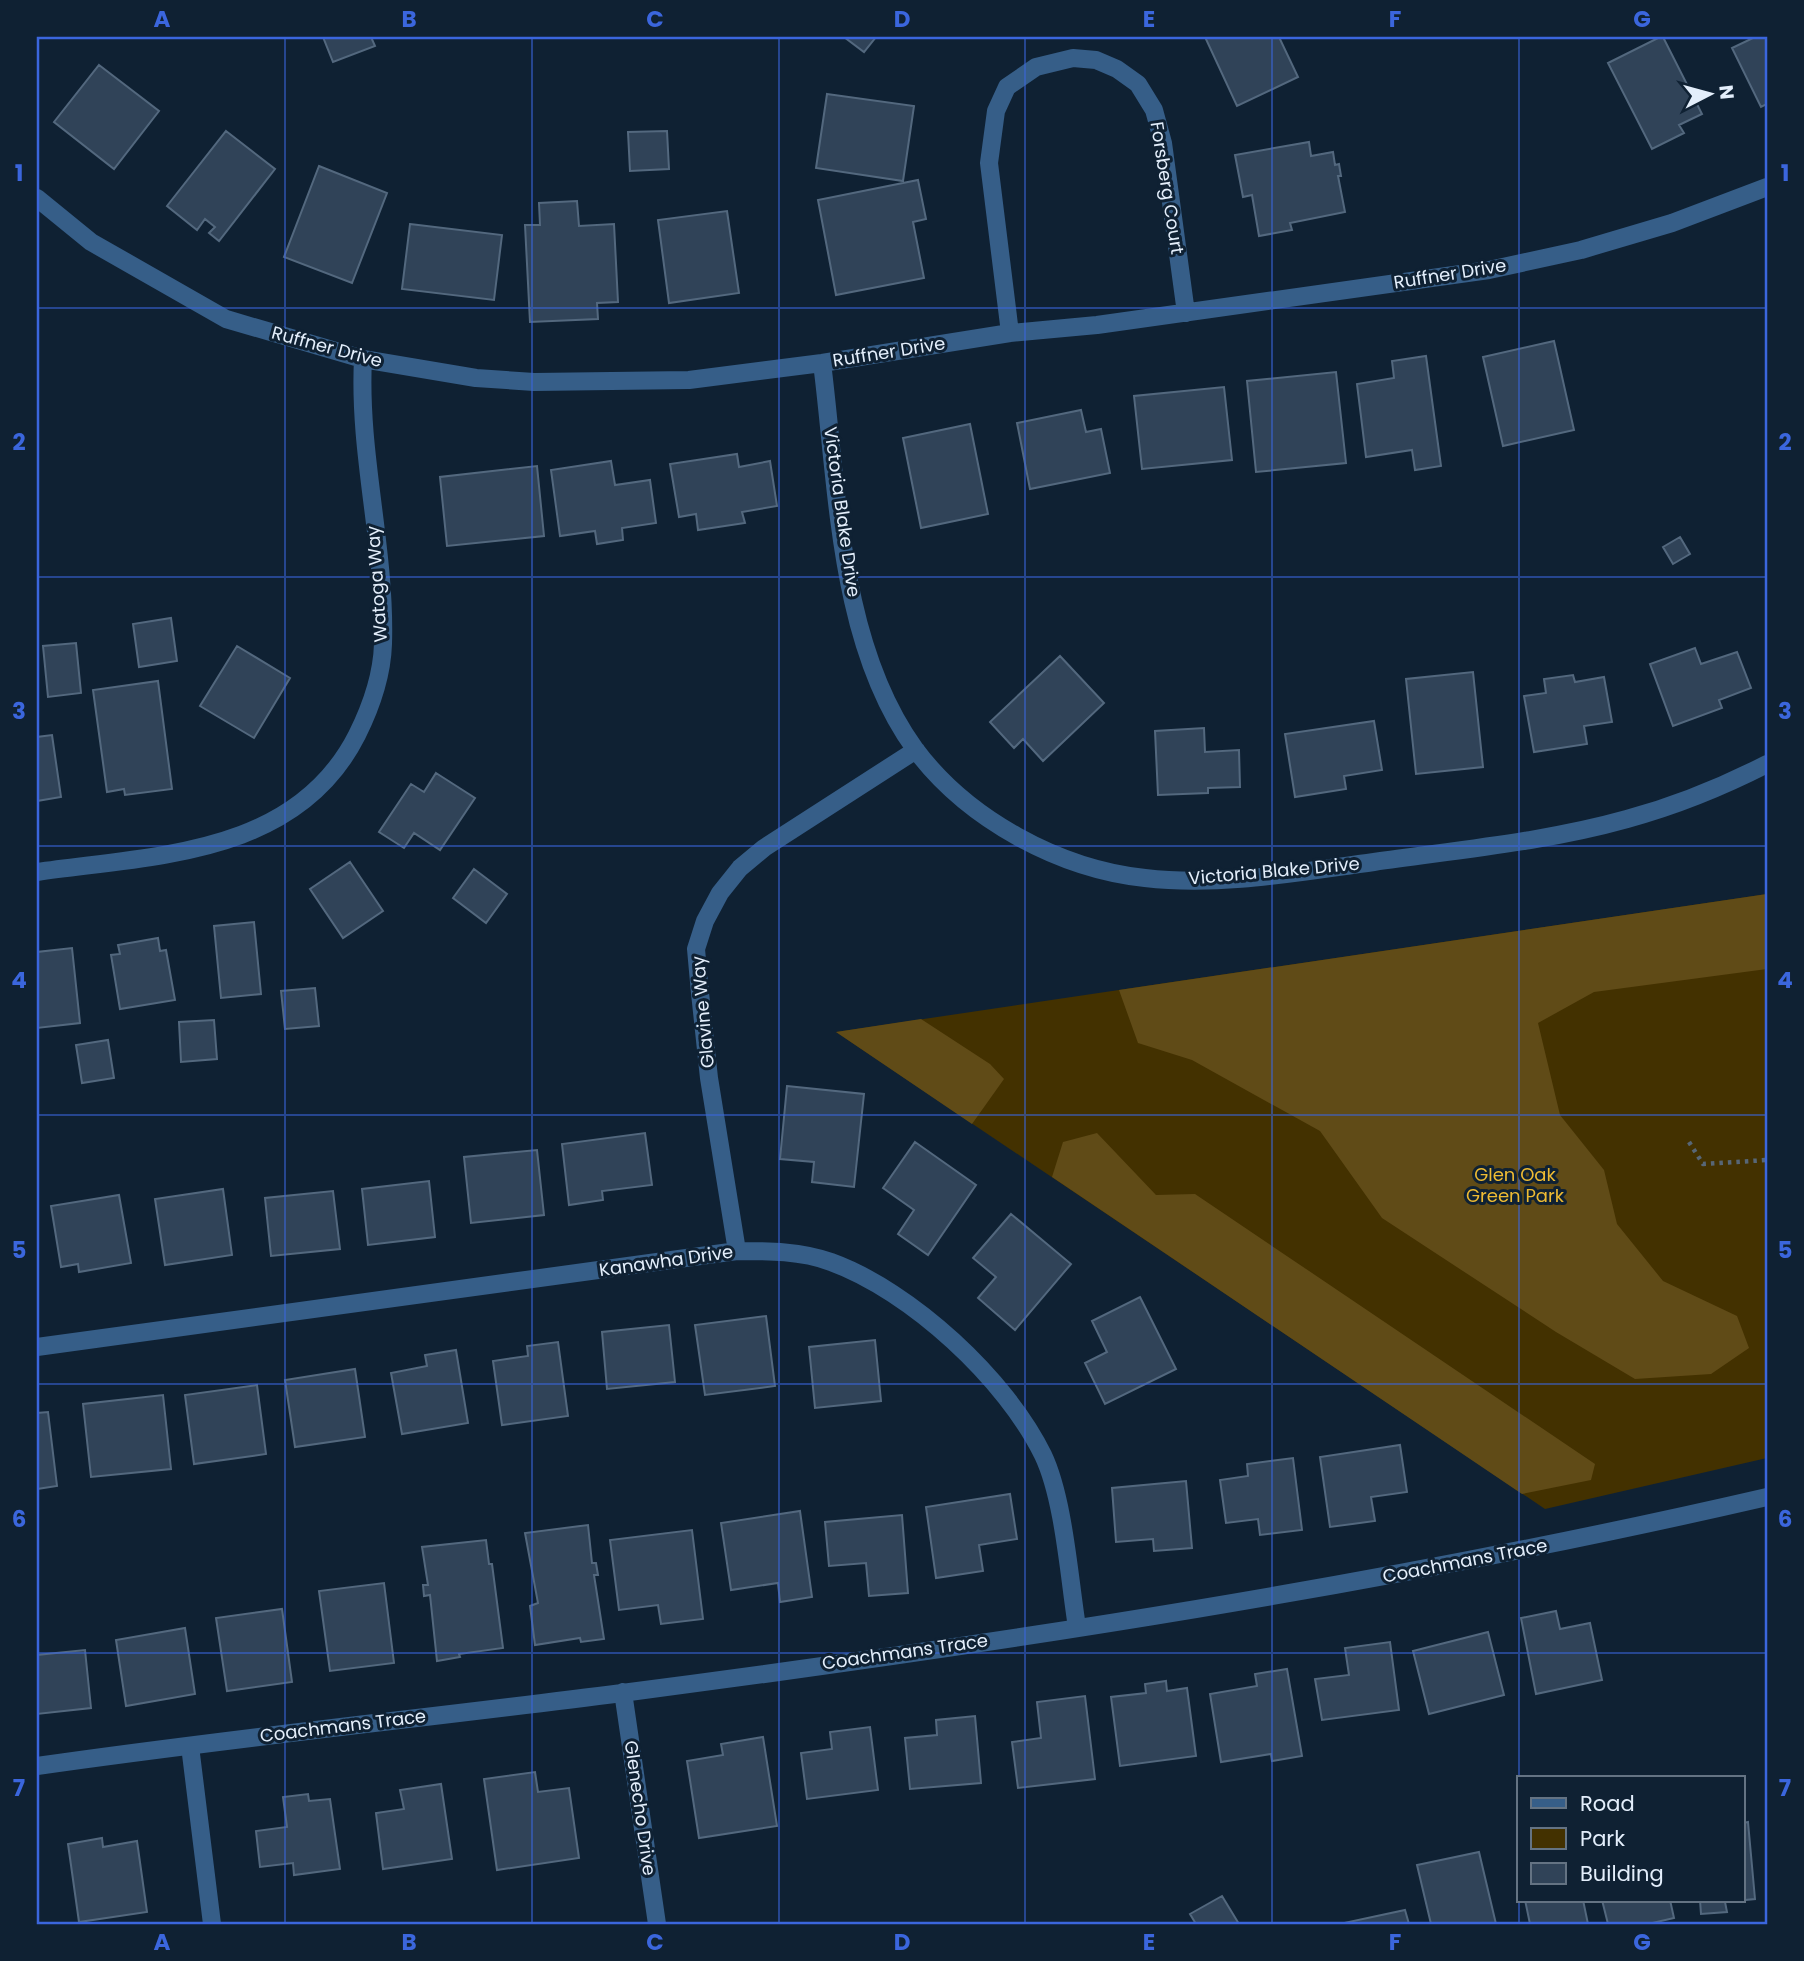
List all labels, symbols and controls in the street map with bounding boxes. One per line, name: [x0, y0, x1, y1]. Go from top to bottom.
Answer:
text: A: [154, 3, 171, 35]
text: B: [401, 3, 417, 35]
text: C: [646, 3, 664, 35]
text: D: [894, 3, 910, 35]
text: E: [1143, 3, 1155, 35]
text: F: [1389, 3, 1401, 35]
text: G: [1633, 3, 1651, 35]
north arrow: [1674, 60, 1744, 130]
text: N: [1712, 84, 1741, 101]
street label: Forsberg Court: [1145, 120, 1190, 256]
text: 1: [15, 157, 23, 189]
text: 1: [1781, 157, 1789, 189]
street label: Ruffner Drive: [1392, 252, 1508, 295]
street label: Ruffner Drive: [269, 320, 385, 373]
street label: Ruffner Drive: [831, 330, 947, 373]
street label: Victoria Blake Drive: [818, 425, 867, 599]
text: 2: [12, 426, 26, 458]
text: 2: [1778, 426, 1792, 458]
street label: Watoga Way: [360, 525, 393, 643]
text: 3: [12, 695, 26, 727]
text: 3: [1778, 695, 1792, 727]
street label: Victoria Blake Drive: [1187, 851, 1361, 890]
street label: Glavine Way: [685, 955, 720, 1069]
text: 4: [11, 964, 27, 996]
text: 4: [1777, 964, 1793, 996]
park label: Glen Oak Green Park: [1466, 1162, 1565, 1208]
text: 5: [12, 1234, 26, 1266]
text: 5: [1778, 1234, 1792, 1266]
street label: Kanawha Drive: [597, 1239, 735, 1282]
text: 6: [12, 1503, 26, 1535]
text: 6: [1778, 1503, 1792, 1535]
street label: Coachmans Trace: [1380, 1532, 1549, 1589]
street label: Coachmans Trace: [820, 1627, 989, 1676]
street label: Coachmans Trace: [258, 1703, 427, 1748]
street label: Glenecho Drive: [619, 1739, 662, 1877]
text: 7: [13, 1772, 25, 1804]
text: 7: [1779, 1772, 1791, 1804]
legend: [1517, 1776, 1744, 1902]
text: Road: [1580, 1789, 1635, 1818]
text: Park: [1580, 1824, 1625, 1853]
text: Building: [1580, 1859, 1664, 1888]
text: A: [154, 1926, 171, 1958]
text: B: [401, 1926, 417, 1958]
text: C: [646, 1926, 664, 1958]
text: D: [894, 1926, 910, 1958]
text: E: [1143, 1926, 1155, 1958]
text: F: [1389, 1926, 1401, 1958]
text: G: [1633, 1926, 1651, 1958]

